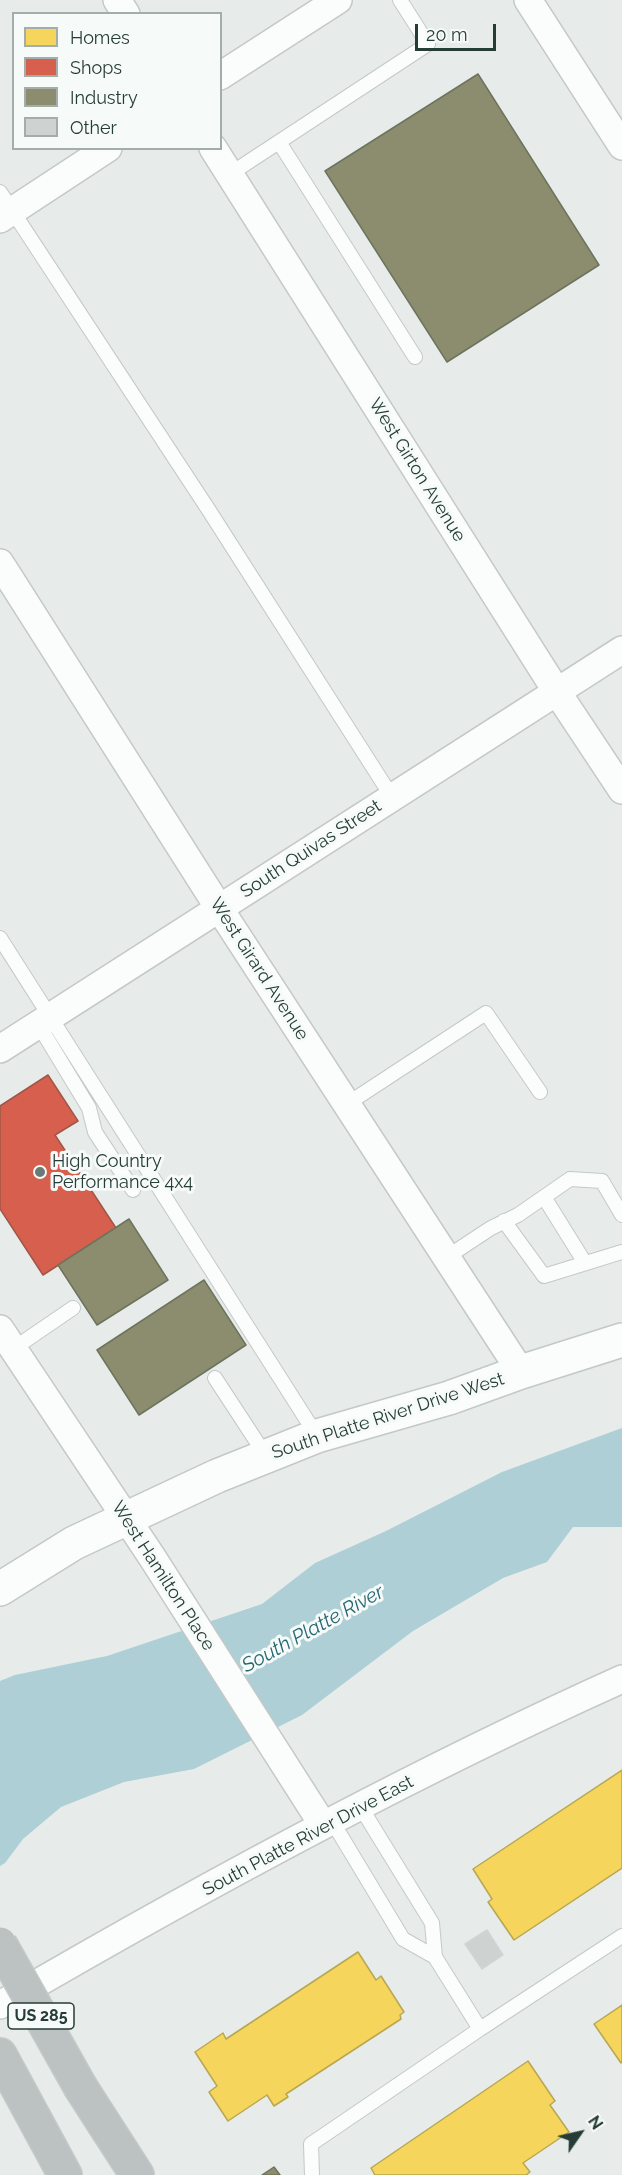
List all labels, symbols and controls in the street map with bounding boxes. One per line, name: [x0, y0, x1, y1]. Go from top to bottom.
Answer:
legend: [12, 12, 222, 150]
scale bar: [418, 12, 499, 50]
text: 20 m: [426, 24, 468, 45]
text: Homes: [70, 27, 130, 48]
text: Shops: [70, 57, 122, 78]
text: Industry: [70, 87, 138, 108]
text: Other: [70, 117, 117, 138]
street label: West Girton Avenue: [364, 394, 470, 546]
street label: South Quivas Street: [236, 795, 386, 903]
street label: West Girard Avenue: [205, 894, 313, 1044]
place label: High Country Performance 4x4: [52, 1151, 193, 1194]
marker: High Country Performance 4x4: [33, 1165, 47, 1179]
street label: South Platte River Drive West: [269, 1368, 507, 1464]
street label: West Hamilton Place: [107, 1497, 219, 1655]
water label: South Platte River: [238, 1580, 388, 1678]
street label: South Platte River Drive East: [199, 1771, 417, 1901]
road number: US 285: [8, 2003, 74, 2029]
north arrow: [550, 2103, 610, 2163]
text: N: [584, 2112, 607, 2133]

